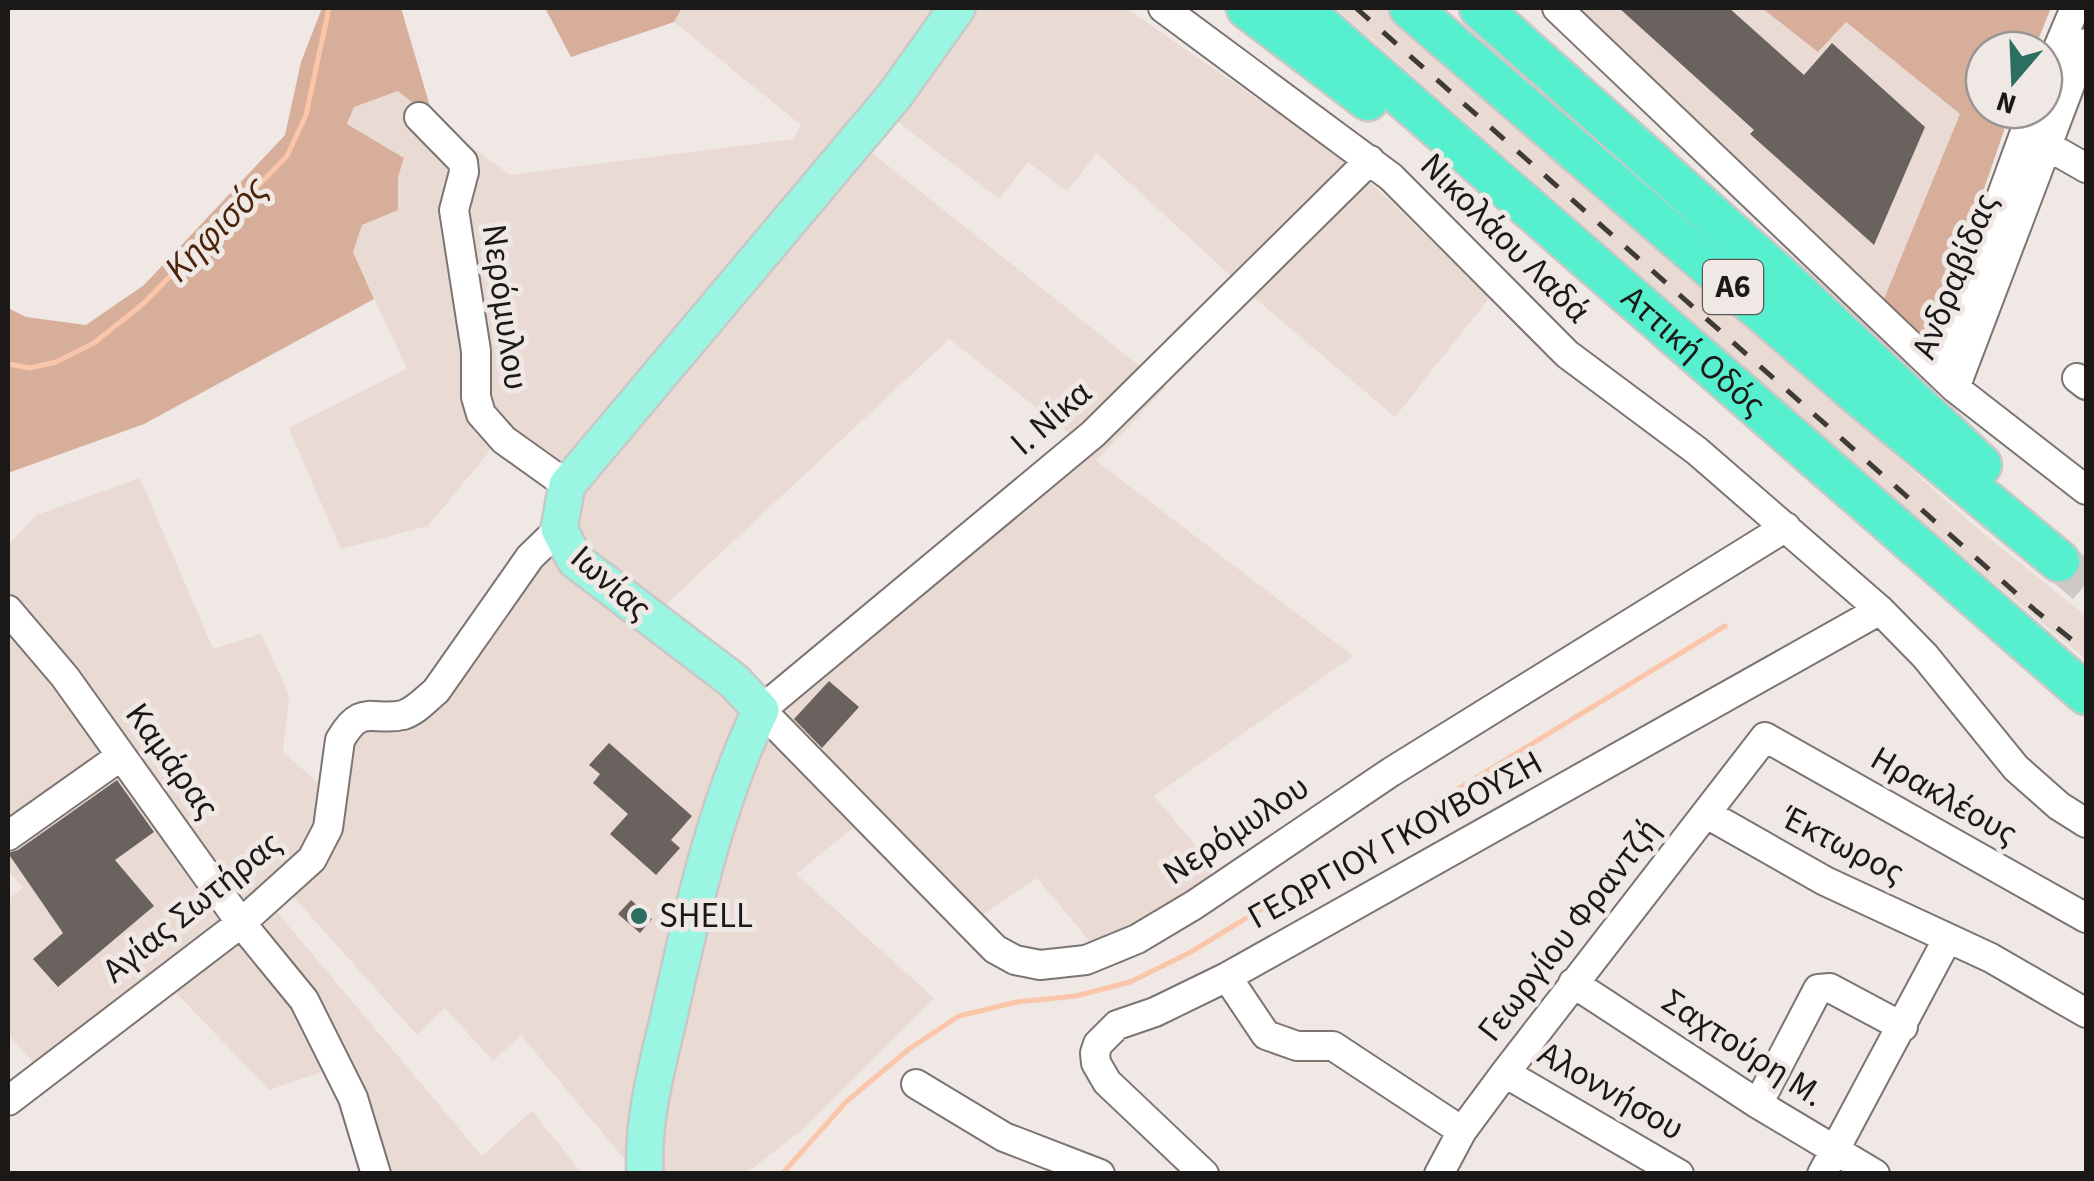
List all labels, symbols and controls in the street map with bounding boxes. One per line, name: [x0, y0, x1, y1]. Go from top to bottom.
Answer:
north arrow: [1964, 30, 2064, 130]
text: N: [1991, 81, 2022, 125]
street label: Νικολάου Λαδά: [1408, 141, 1602, 335]
water label: Κηφισός: [152, 163, 281, 294]
street label: Ανδραβίδας: [1899, 186, 2011, 366]
street label: Νερόμυλου: [469, 221, 541, 393]
road number: Α6: [1703, 260, 1763, 314]
street label: Αττική Οδός: [1610, 274, 1777, 428]
street label: Ι. Νίκα: [1000, 368, 1103, 467]
street label: Ιωνίας: [559, 533, 663, 633]
street label: Καμάρας: [113, 693, 231, 829]
street label: Ηρακλέους: [1861, 734, 2027, 858]
street label: ΓΕΩΡΓΙΟΥ ΓΚΟΥΒΟΥΣΗ: [1239, 738, 1551, 942]
street label: Νερόμυλου: [1153, 763, 1319, 897]
street label: Έκτωρος: [1772, 793, 1913, 897]
street label: Γεωργίου Φραντζή: [1466, 808, 1672, 1052]
street label: Αγίας Σωτήρας: [92, 819, 292, 995]
place label: SHELL: [659, 891, 753, 941]
marker: SHELL: [628, 905, 650, 927]
street label: Σαχτούρη Μ.: [1652, 977, 1834, 1119]
street label: Αλοννήσου: [1529, 1029, 1693, 1153]

